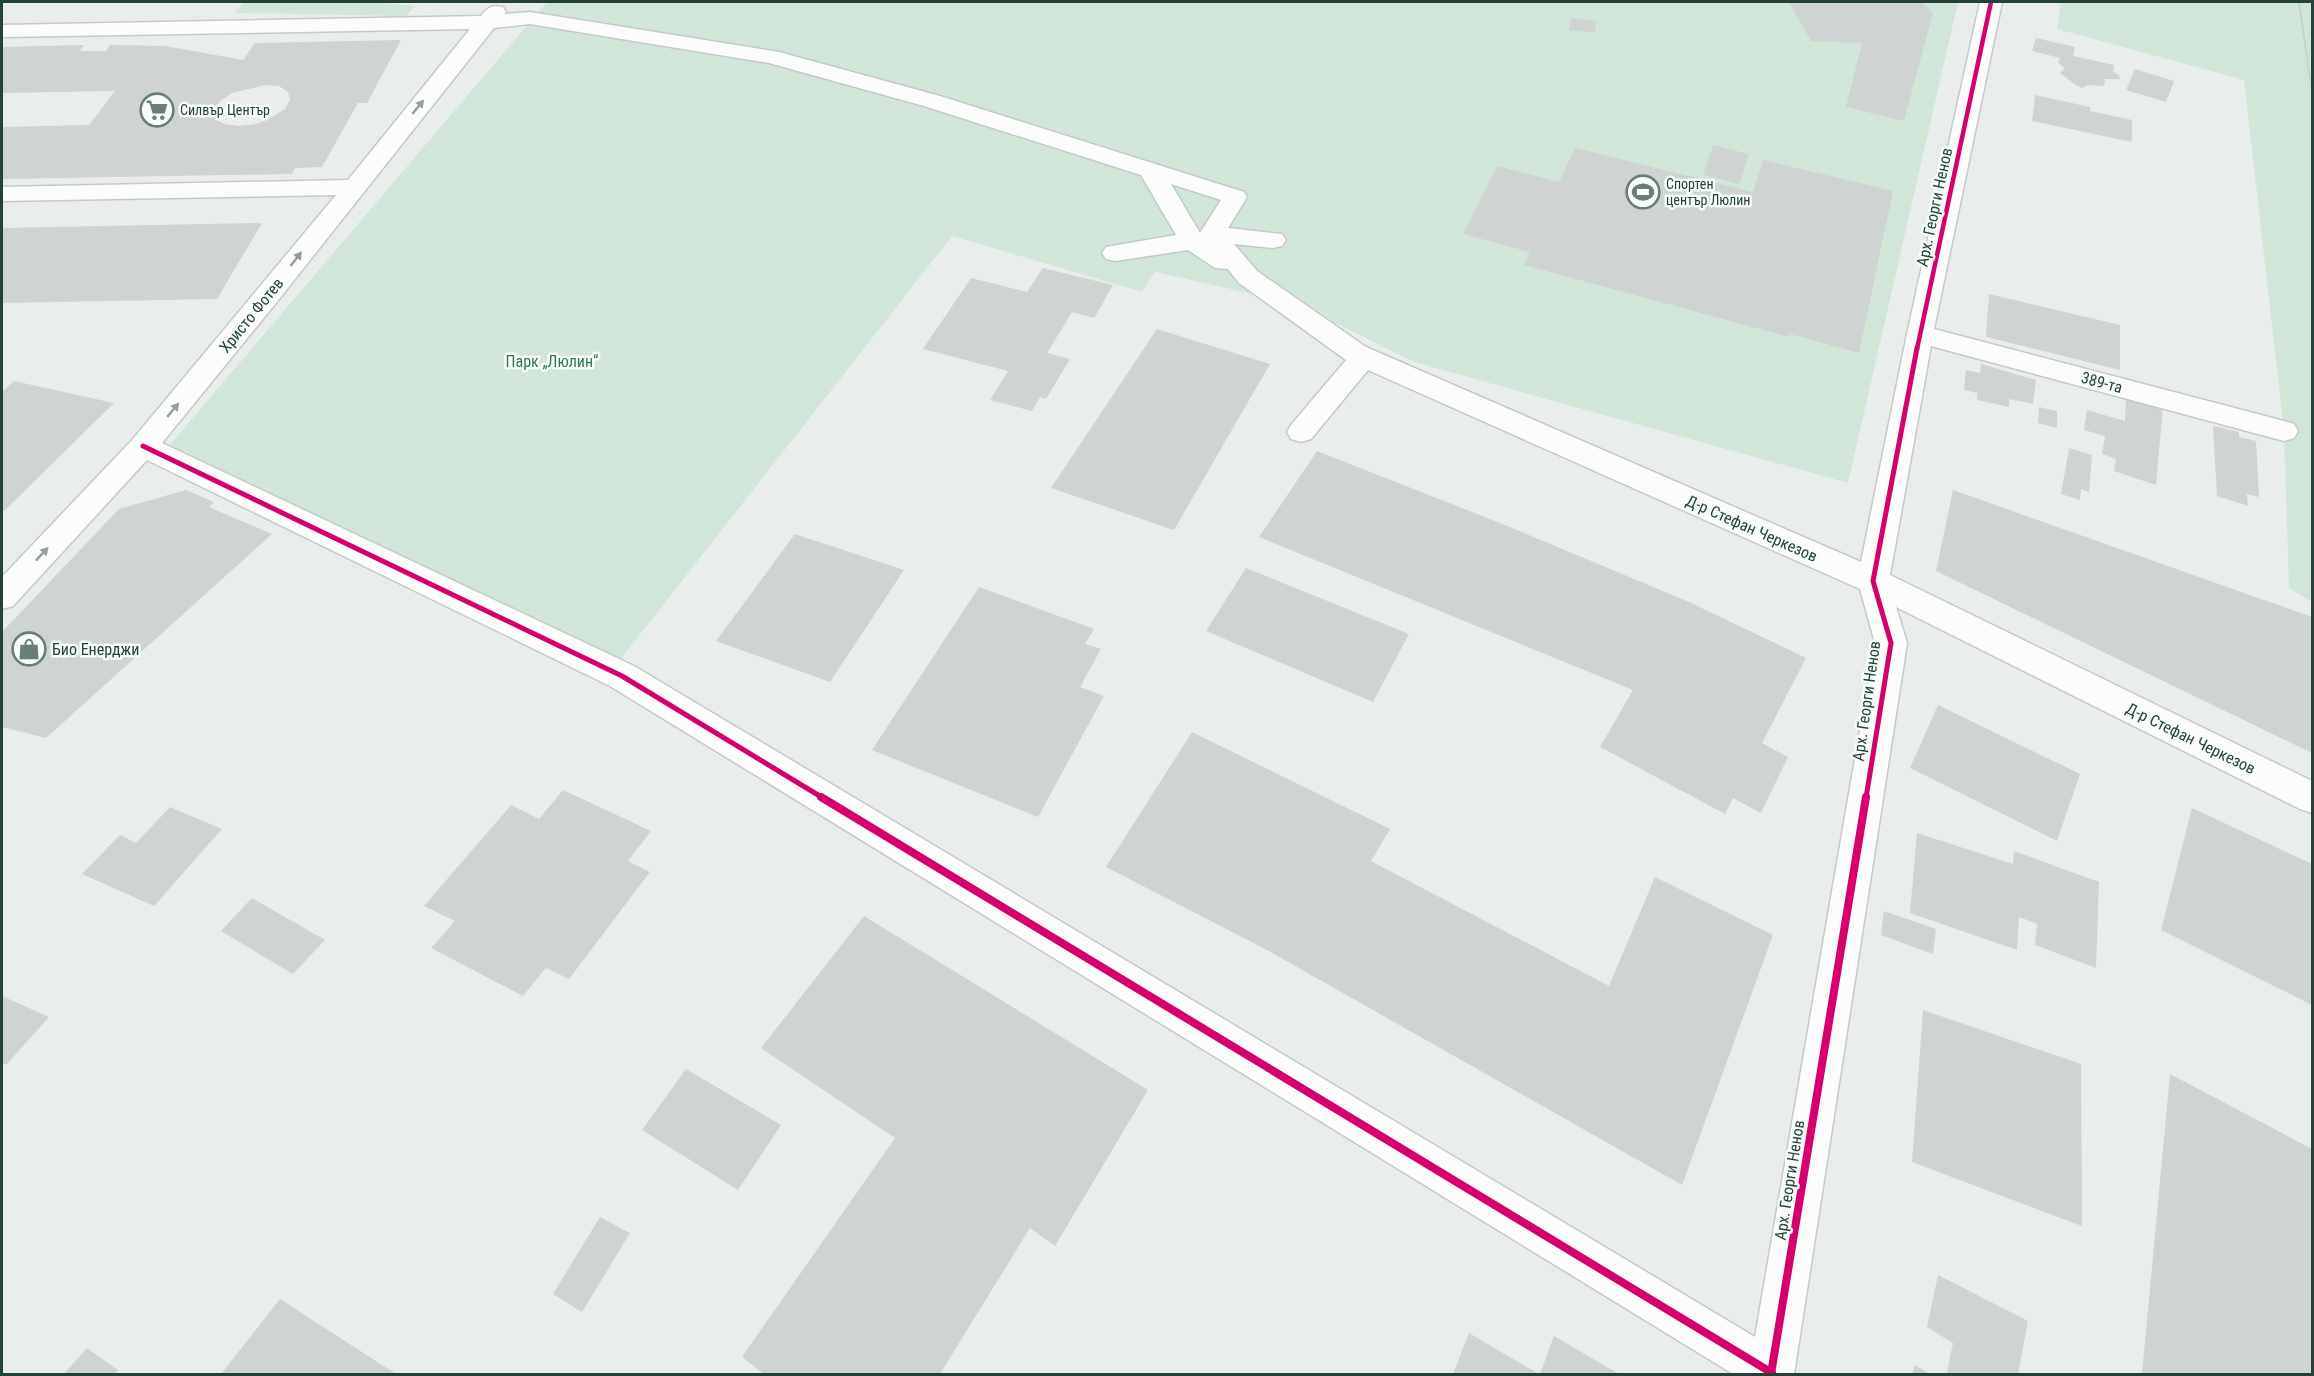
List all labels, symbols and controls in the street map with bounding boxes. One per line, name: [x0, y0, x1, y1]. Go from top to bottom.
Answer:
supermarket icon: Силвър Център: [139, 92, 175, 128]
one-way arrow: [411, 99, 424, 115]
place label: Силвър Център: [180, 102, 270, 118]
street label: Арх. Георги Ненов: [1913, 146, 1956, 268]
sports icon: Спортен център Люлин: [1625, 174, 1661, 210]
place label: Спортен център Люлин: [1666, 176, 1750, 208]
one-way arrow: [290, 252, 302, 267]
street label: Христо Фотев: [215, 274, 287, 357]
park label: Парк „Люлин“: [506, 352, 599, 371]
street label: 389-та: [2079, 368, 2125, 397]
one-way arrow: [166, 403, 179, 418]
street label: Д-р Стефан Черкезов: [1683, 491, 1820, 566]
one-way arrow: [34, 548, 48, 562]
shop icon: Био Енерджи: [11, 631, 47, 667]
place label: Био Енерджи: [52, 640, 139, 659]
street label: Арх. Георги Ненов: [1849, 640, 1884, 762]
street label: Д-р Стефан Черкезов: [2123, 699, 2259, 778]
street label: Арх. Георги Ненов: [1771, 1119, 1808, 1241]

